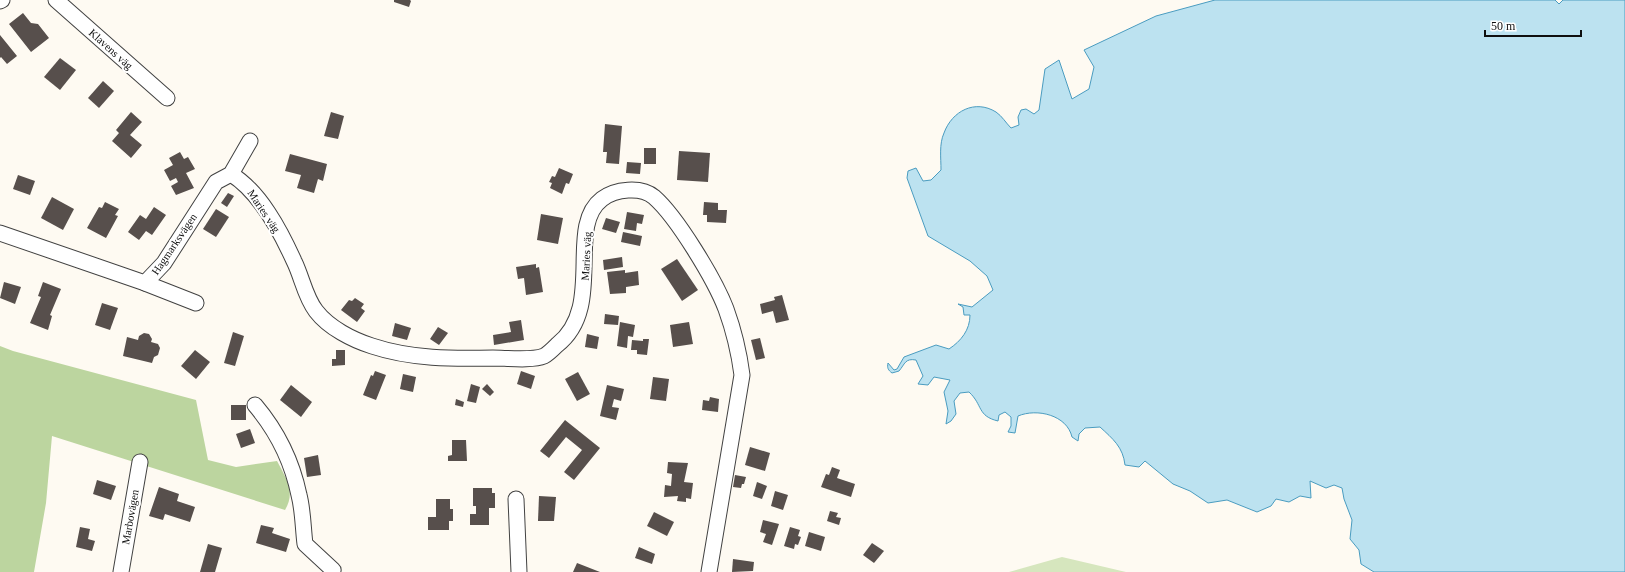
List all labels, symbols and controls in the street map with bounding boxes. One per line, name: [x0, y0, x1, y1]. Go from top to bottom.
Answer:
scale bar: [1485, 12, 1581, 38]
text: 50 m: [1491, 19, 1516, 33]
street label: Klavens väg: [87, 26, 136, 72]
street label: Maries väg: [245, 187, 283, 235]
street label: Hagmarksvägen: [149, 211, 199, 277]
street label: Maries väg: [579, 231, 593, 281]
street label: Marbovägen: [119, 488, 141, 545]

